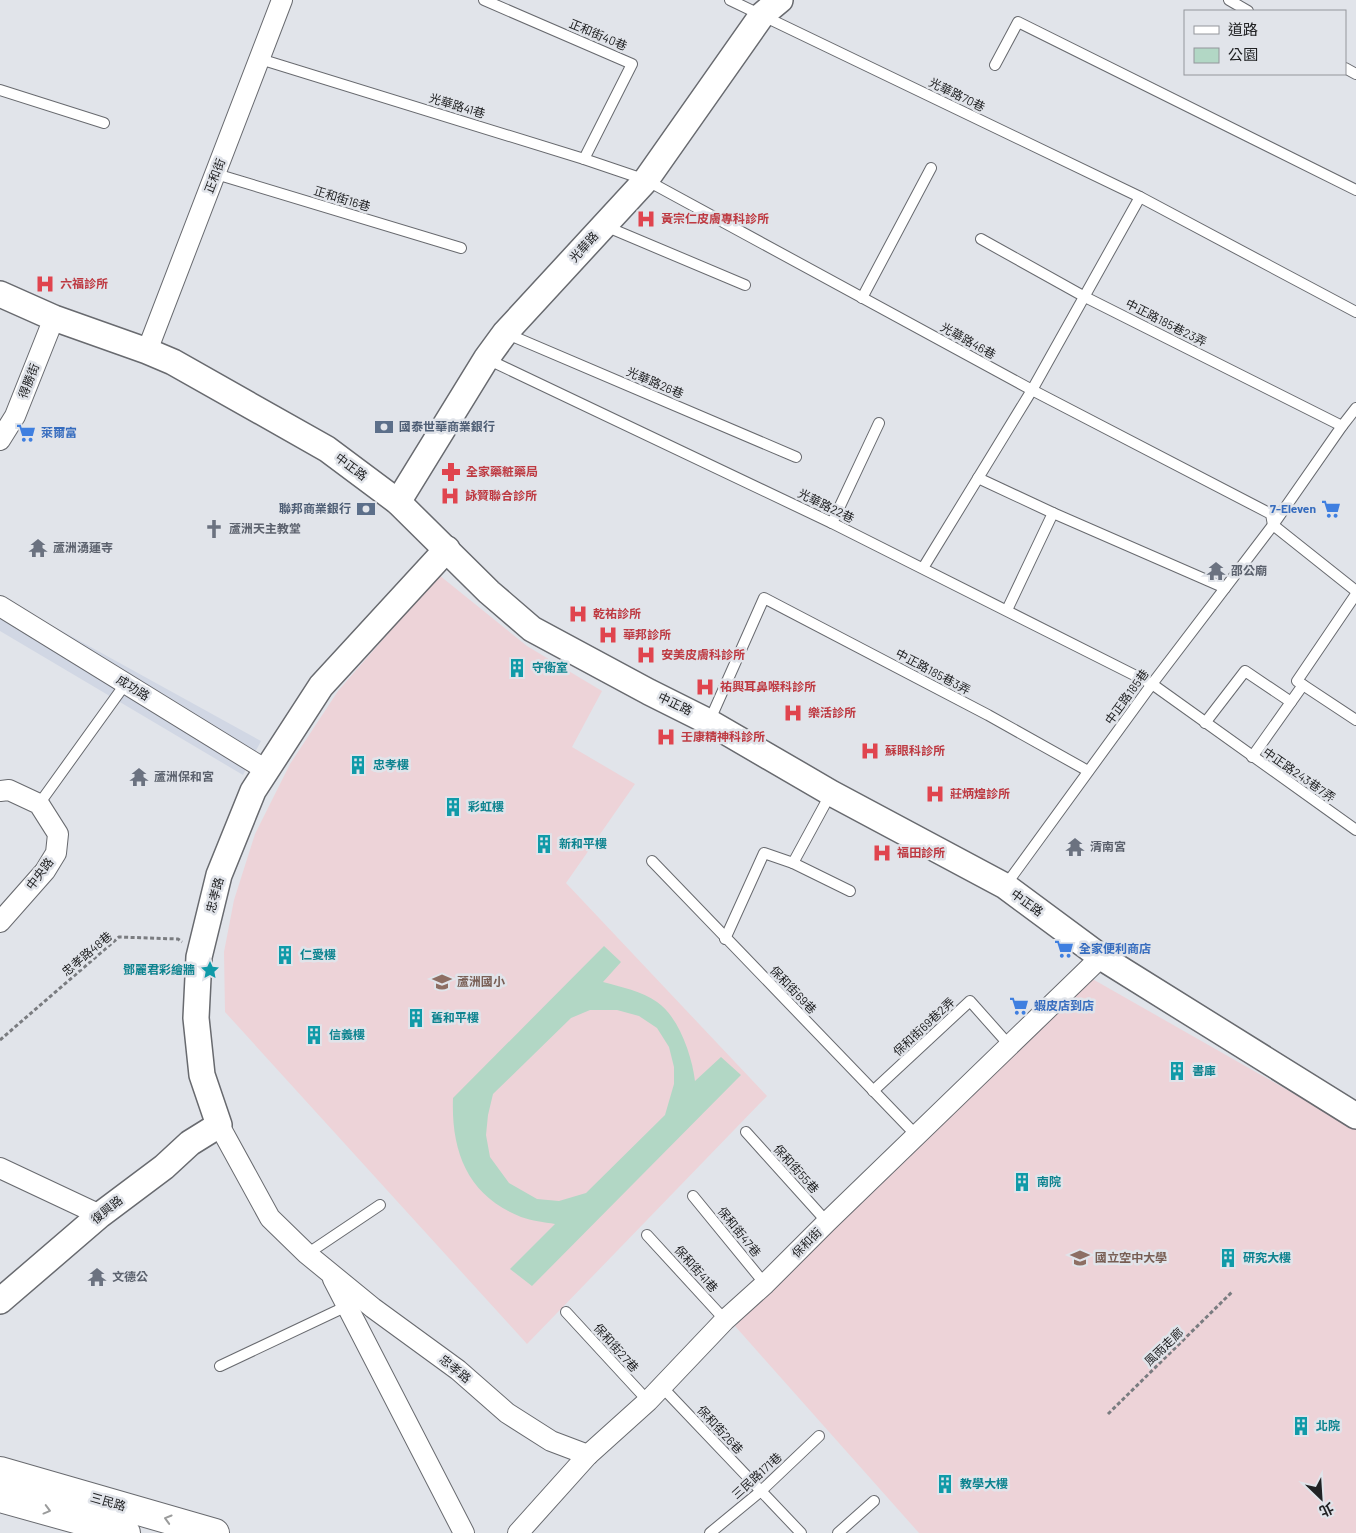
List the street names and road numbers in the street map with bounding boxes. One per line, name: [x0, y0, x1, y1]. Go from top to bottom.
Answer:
street label: 正和街40巷: [567, 16, 629, 53]
street label: 光華路70巷: [927, 75, 988, 114]
street label: 光華路41巷: [428, 90, 487, 120]
street label: 正和街: [201, 156, 227, 195]
street label: 正和街16巷: [312, 183, 372, 213]
street label: 光華路: [566, 228, 601, 264]
street label: 中正路185巷23弄: [1124, 296, 1209, 349]
street label: 光華路46巷: [939, 319, 998, 361]
street label: 得勝街: [15, 361, 41, 400]
street label: 光華路26巷: [625, 364, 686, 400]
street label: 中正路: [333, 450, 370, 483]
street label: 光華路22巷: [796, 485, 857, 525]
street label: 中正路185巷3弄: [894, 645, 973, 697]
street label: 中正路185巷: [1102, 666, 1151, 727]
street label: 成功路: [115, 672, 153, 703]
street label: 中正路: [656, 689, 695, 717]
street label: 中正路243巷7弄: [1261, 744, 1338, 804]
street label: 中央路: [23, 855, 56, 892]
street label: 忠孝路: [203, 876, 225, 914]
street label: 中正路: [1009, 886, 1046, 918]
street label: 忠孝路48巷: [59, 928, 114, 978]
street label: 保和街69巷: [768, 963, 820, 1016]
street label: 保和街69巷2弄: [890, 994, 957, 1058]
street label: 保和街55巷: [771, 1141, 822, 1195]
street label: 復興路: [88, 1192, 125, 1226]
street label: 保和街47巷: [715, 1204, 764, 1259]
street label: 保和街: [789, 1225, 824, 1260]
street label: 保和街41巷: [672, 1242, 721, 1294]
street label: 保和街27巷: [591, 1320, 642, 1374]
street label: 風雨走廊: [1141, 1325, 1185, 1368]
street label: 忠孝路: [437, 1351, 474, 1385]
street label: 保和街26巷: [695, 1402, 747, 1456]
street label: 三民路171巷: [729, 1449, 784, 1501]
street label: 三民路: [89, 1489, 128, 1513]

